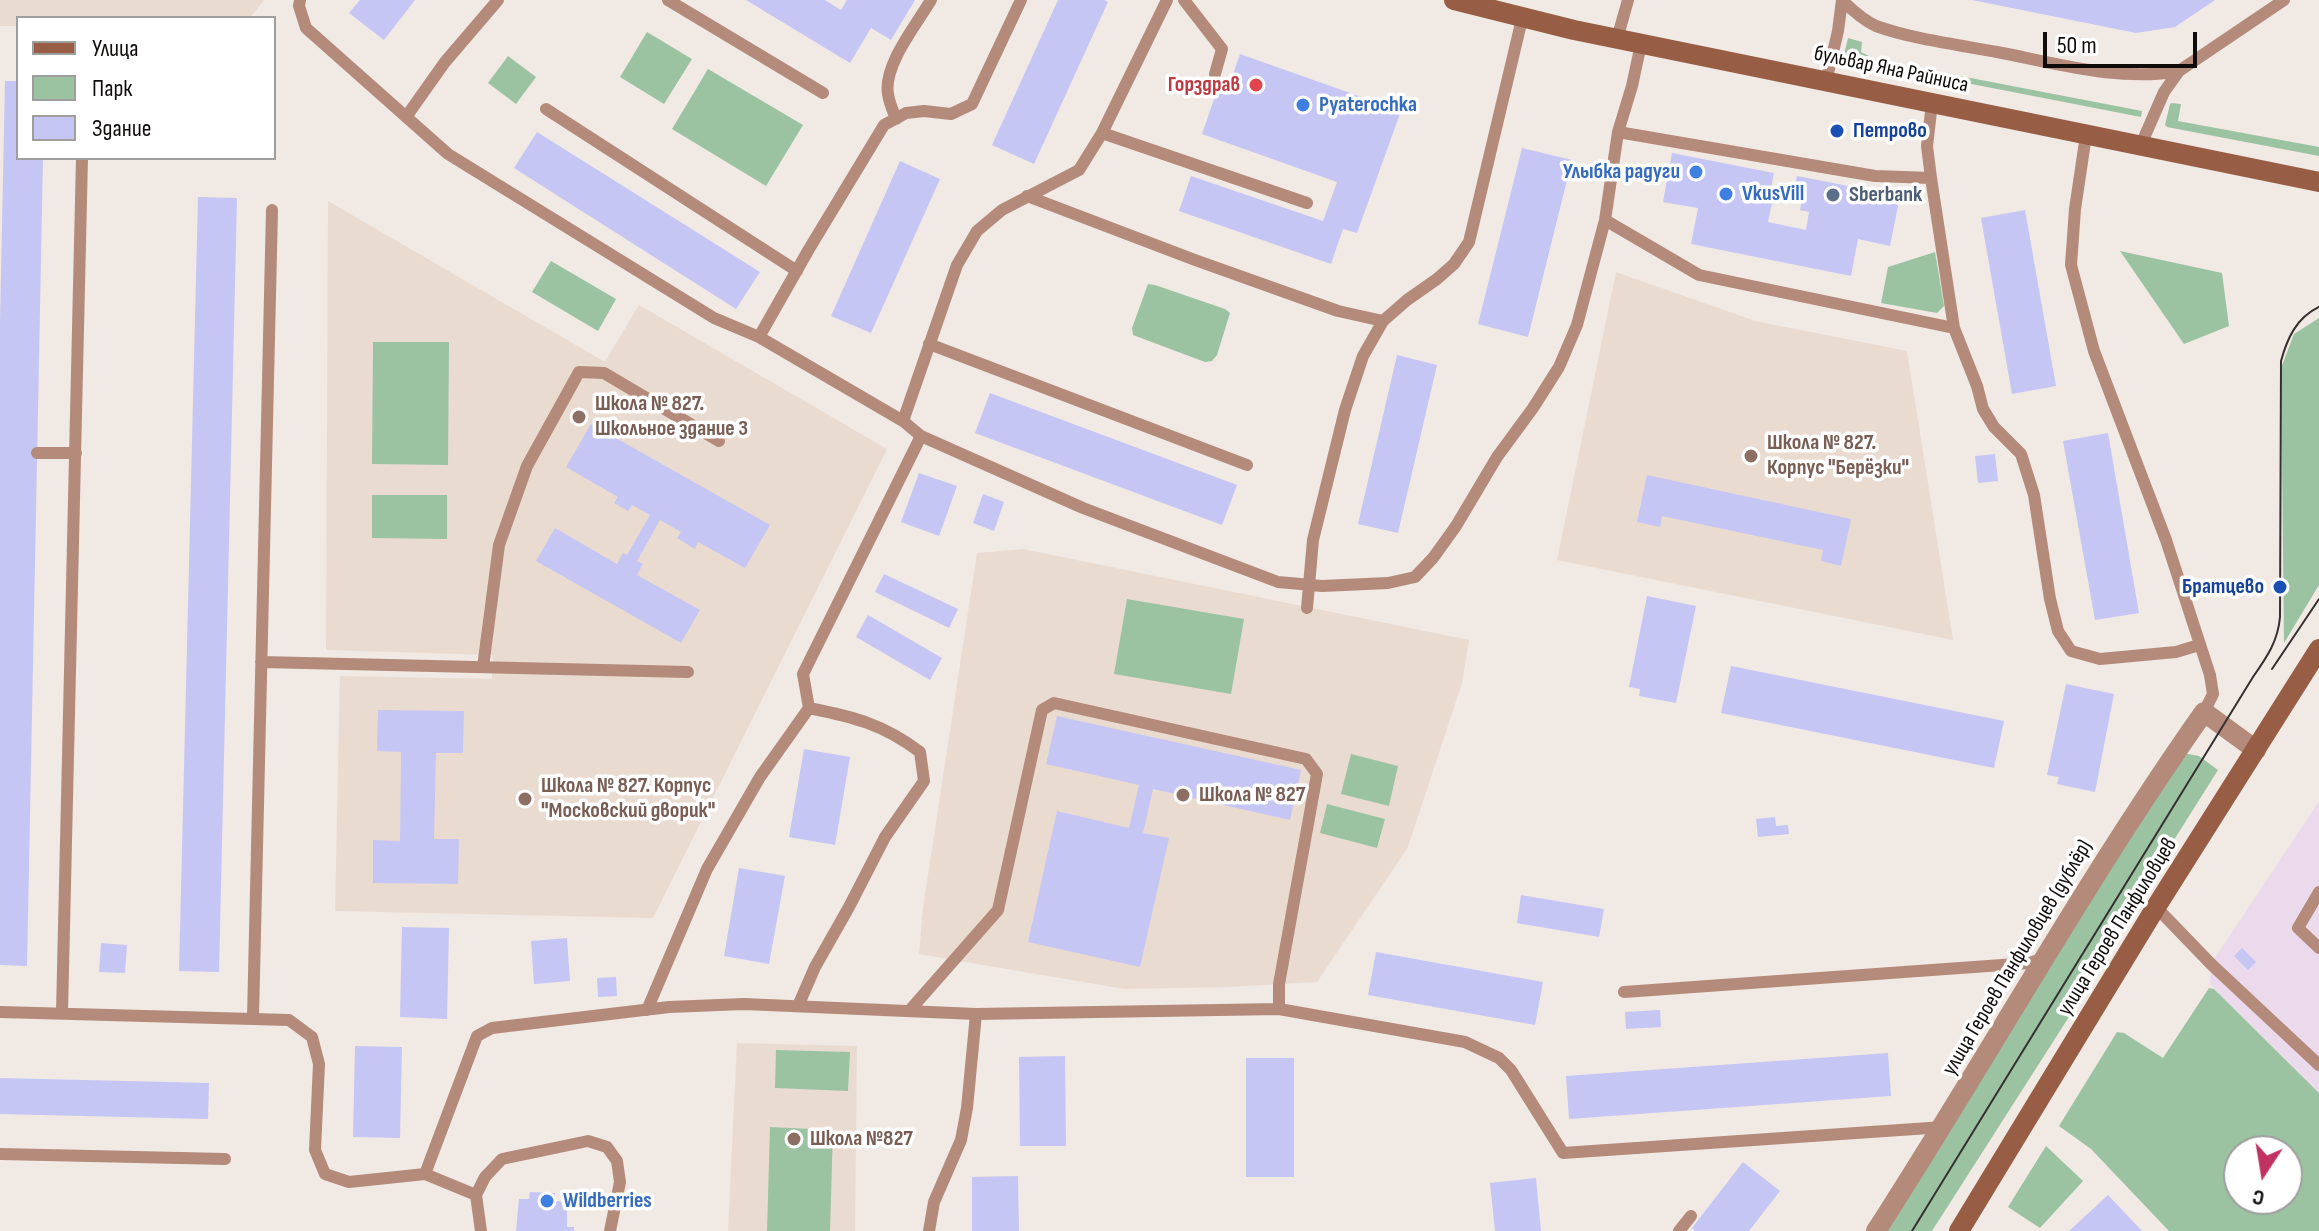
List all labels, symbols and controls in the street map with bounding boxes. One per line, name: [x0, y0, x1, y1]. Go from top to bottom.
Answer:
legend: [16, 16, 276, 160]
scale bar: [2047, 16, 2201, 66]
text: 50 m: [2057, 31, 2097, 60]
text: Улица: [92, 34, 138, 63]
street label: бульвар Яна Райниса: [1811, 41, 1971, 99]
place label: Горздрав: [1168, 72, 1240, 98]
text: Парк: [92, 74, 132, 103]
marker: Горздрав: [1247, 76, 1265, 94]
place label: Pyaterochka: [1319, 92, 1417, 118]
marker: Pyaterochka: [1294, 96, 1312, 114]
text: Здание: [92, 114, 151, 143]
place label: Петрово: [1853, 118, 1927, 144]
marker: Петрово: [1828, 122, 1846, 140]
place label: Улыбка радуги: [1563, 159, 1680, 185]
marker: Улыбка радуги: [1687, 163, 1705, 181]
place label: VkusVill: [1742, 181, 1804, 207]
place label: Sberbank: [1849, 182, 1922, 208]
marker: VkusVill: [1717, 185, 1735, 203]
marker: Sberbank: [1824, 186, 1842, 204]
place label: Школа № 827. Школьное здание 3: [595, 391, 748, 442]
marker: Школа № 827. Школьное здание 3: [570, 408, 588, 426]
place label: Школа № 827. Корпус "Берёзки": [1767, 430, 1909, 482]
marker: Школа № 827. Корпус "Берёзки": [1742, 447, 1760, 465]
place label: Братцево: [2182, 574, 2264, 600]
marker: Братцево: [2271, 578, 2289, 596]
place label: Школа № 827. Корпус "Московский дворик": [541, 773, 715, 824]
place label: Школа № 827: [1199, 782, 1305, 808]
marker: Школа № 827: [1174, 786, 1192, 804]
marker: Школа № 827. Корпус "Московский дворик": [516, 790, 534, 808]
street label: улица Героев Панфиловцев: [2053, 833, 2183, 1021]
street label: улица Героев Панфиловцев (дублёр): [1937, 836, 2099, 1080]
place label: Школа №827: [810, 1126, 913, 1152]
marker: Школа №827: [785, 1130, 803, 1148]
north arrow: [2223, 1135, 2303, 1215]
text: С: [2250, 1183, 2267, 1211]
place label: Wildberries: [563, 1188, 652, 1214]
marker: Wildberries: [538, 1192, 556, 1210]

